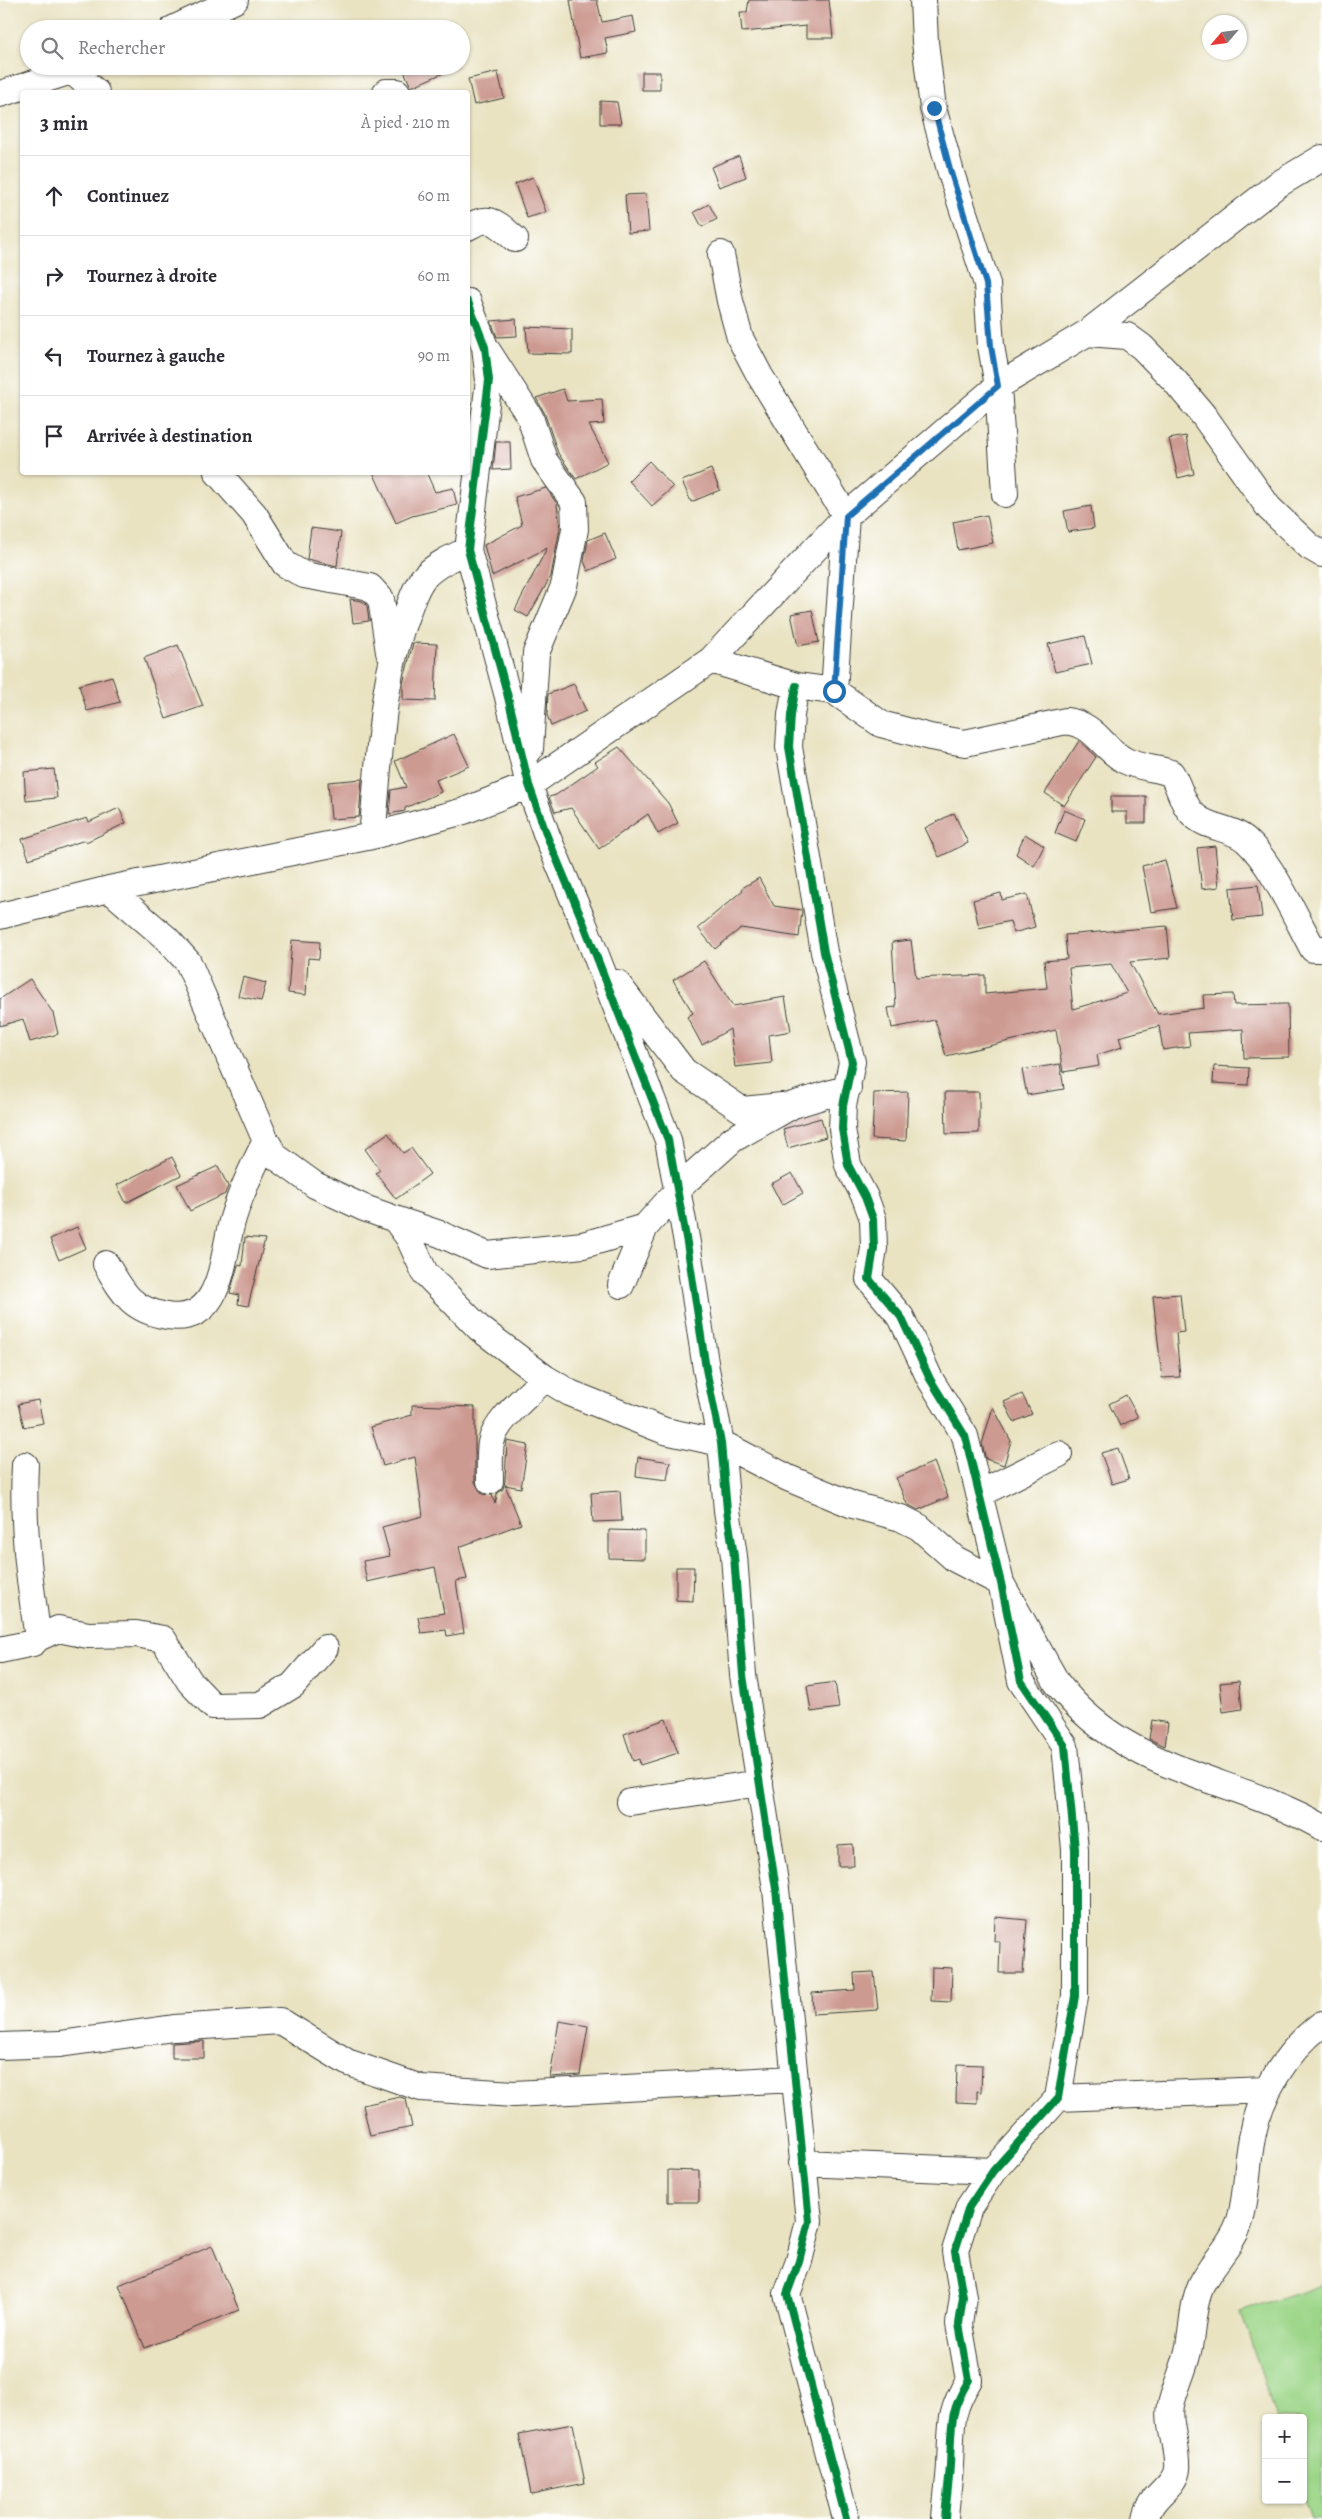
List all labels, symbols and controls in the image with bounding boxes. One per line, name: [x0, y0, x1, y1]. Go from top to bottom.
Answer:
north arrow: [1202, 15, 1247, 60]
search box: [20, 20, 470, 75]
icon: search: [38, 34, 66, 62]
text: Rechercher: [78, 35, 165, 61]
route end: [923, 97, 946, 120]
text: 3 min: [40, 109, 88, 137]
text: À pied · 210 m: [361, 112, 450, 134]
icon: ahead: [40, 182, 68, 210]
text: Continuez: [87, 183, 169, 209]
text: 60 m: [418, 185, 450, 207]
icon: right: [40, 262, 68, 290]
text: Tournez à droite: [87, 263, 217, 289]
text: 60 m: [418, 265, 450, 287]
icon: left: [40, 342, 68, 370]
text: Tournez à gauche: [87, 343, 225, 369]
text: 90 m: [418, 345, 450, 367]
icon: arrive: [40, 422, 68, 450]
text: Arrivée à destination: [87, 423, 252, 449]
route start: [823, 680, 846, 703]
map controls: [1262, 2414, 1307, 2504]
button: +: [1262, 2414, 1307, 2459]
button: −: [1262, 2459, 1307, 2504]

